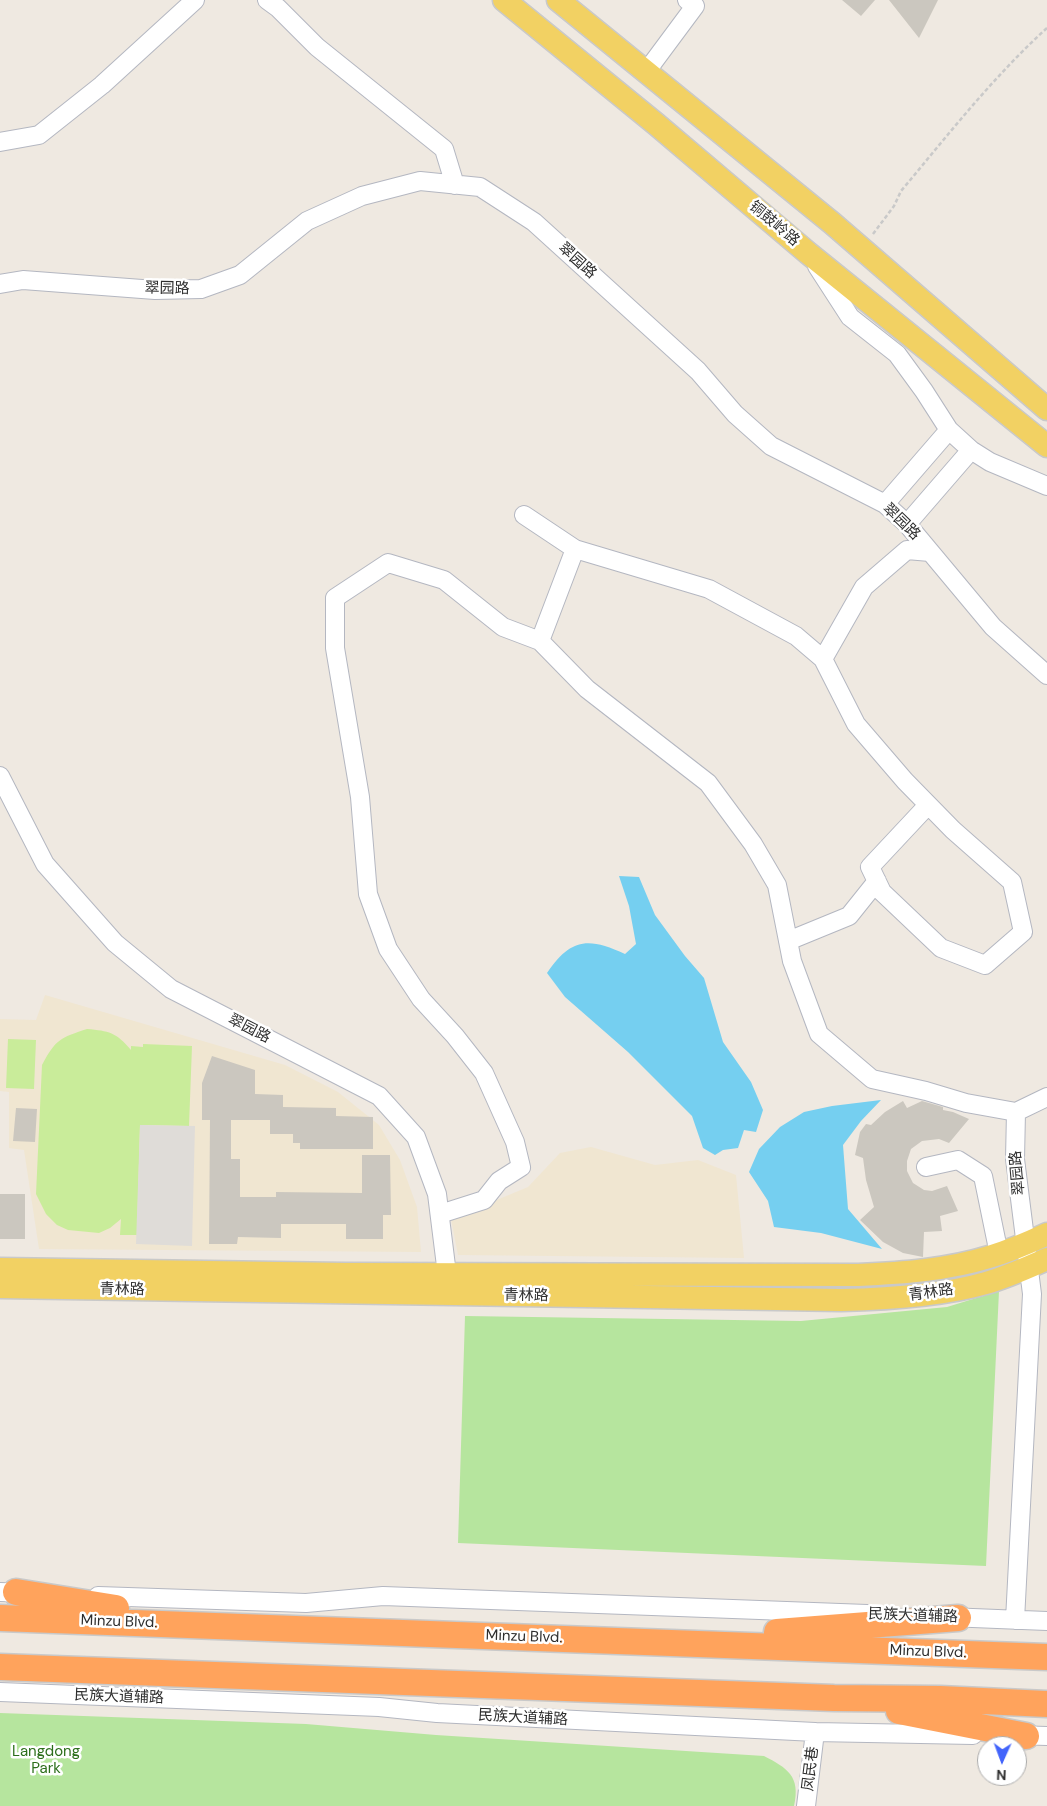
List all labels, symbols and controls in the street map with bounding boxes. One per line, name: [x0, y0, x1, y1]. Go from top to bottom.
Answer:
street label: 铜鼓岭路: [745, 198, 803, 250]
street label: 翠园路: [554, 239, 600, 283]
street label: 翠园路: [144, 280, 190, 298]
street label: 翠园路: [879, 500, 923, 544]
street label: 翠园路: [225, 1011, 273, 1047]
street label: 翠园路: [1007, 1150, 1029, 1196]
street label: 青林路: [99, 1281, 145, 1299]
street label: 青林路: [907, 1281, 955, 1305]
street label: 青林路: [503, 1287, 549, 1305]
street label: 民族大道辅路: [868, 1605, 958, 1627]
street label: Minzu Blvd.: [80, 1612, 158, 1632]
street label: Minzu Blvd.: [485, 1627, 563, 1647]
street label: Minzu Blvd.: [889, 1642, 967, 1662]
street label: 民族大道辅路: [74, 1686, 164, 1708]
street label: 民族大道辅路: [478, 1707, 568, 1729]
north arrow: [977, 1736, 1027, 1786]
park label: Langdong Park: [12, 1743, 80, 1778]
street label: 凤民巷: [799, 1746, 823, 1792]
text: N: [996, 1766, 1007, 1784]

